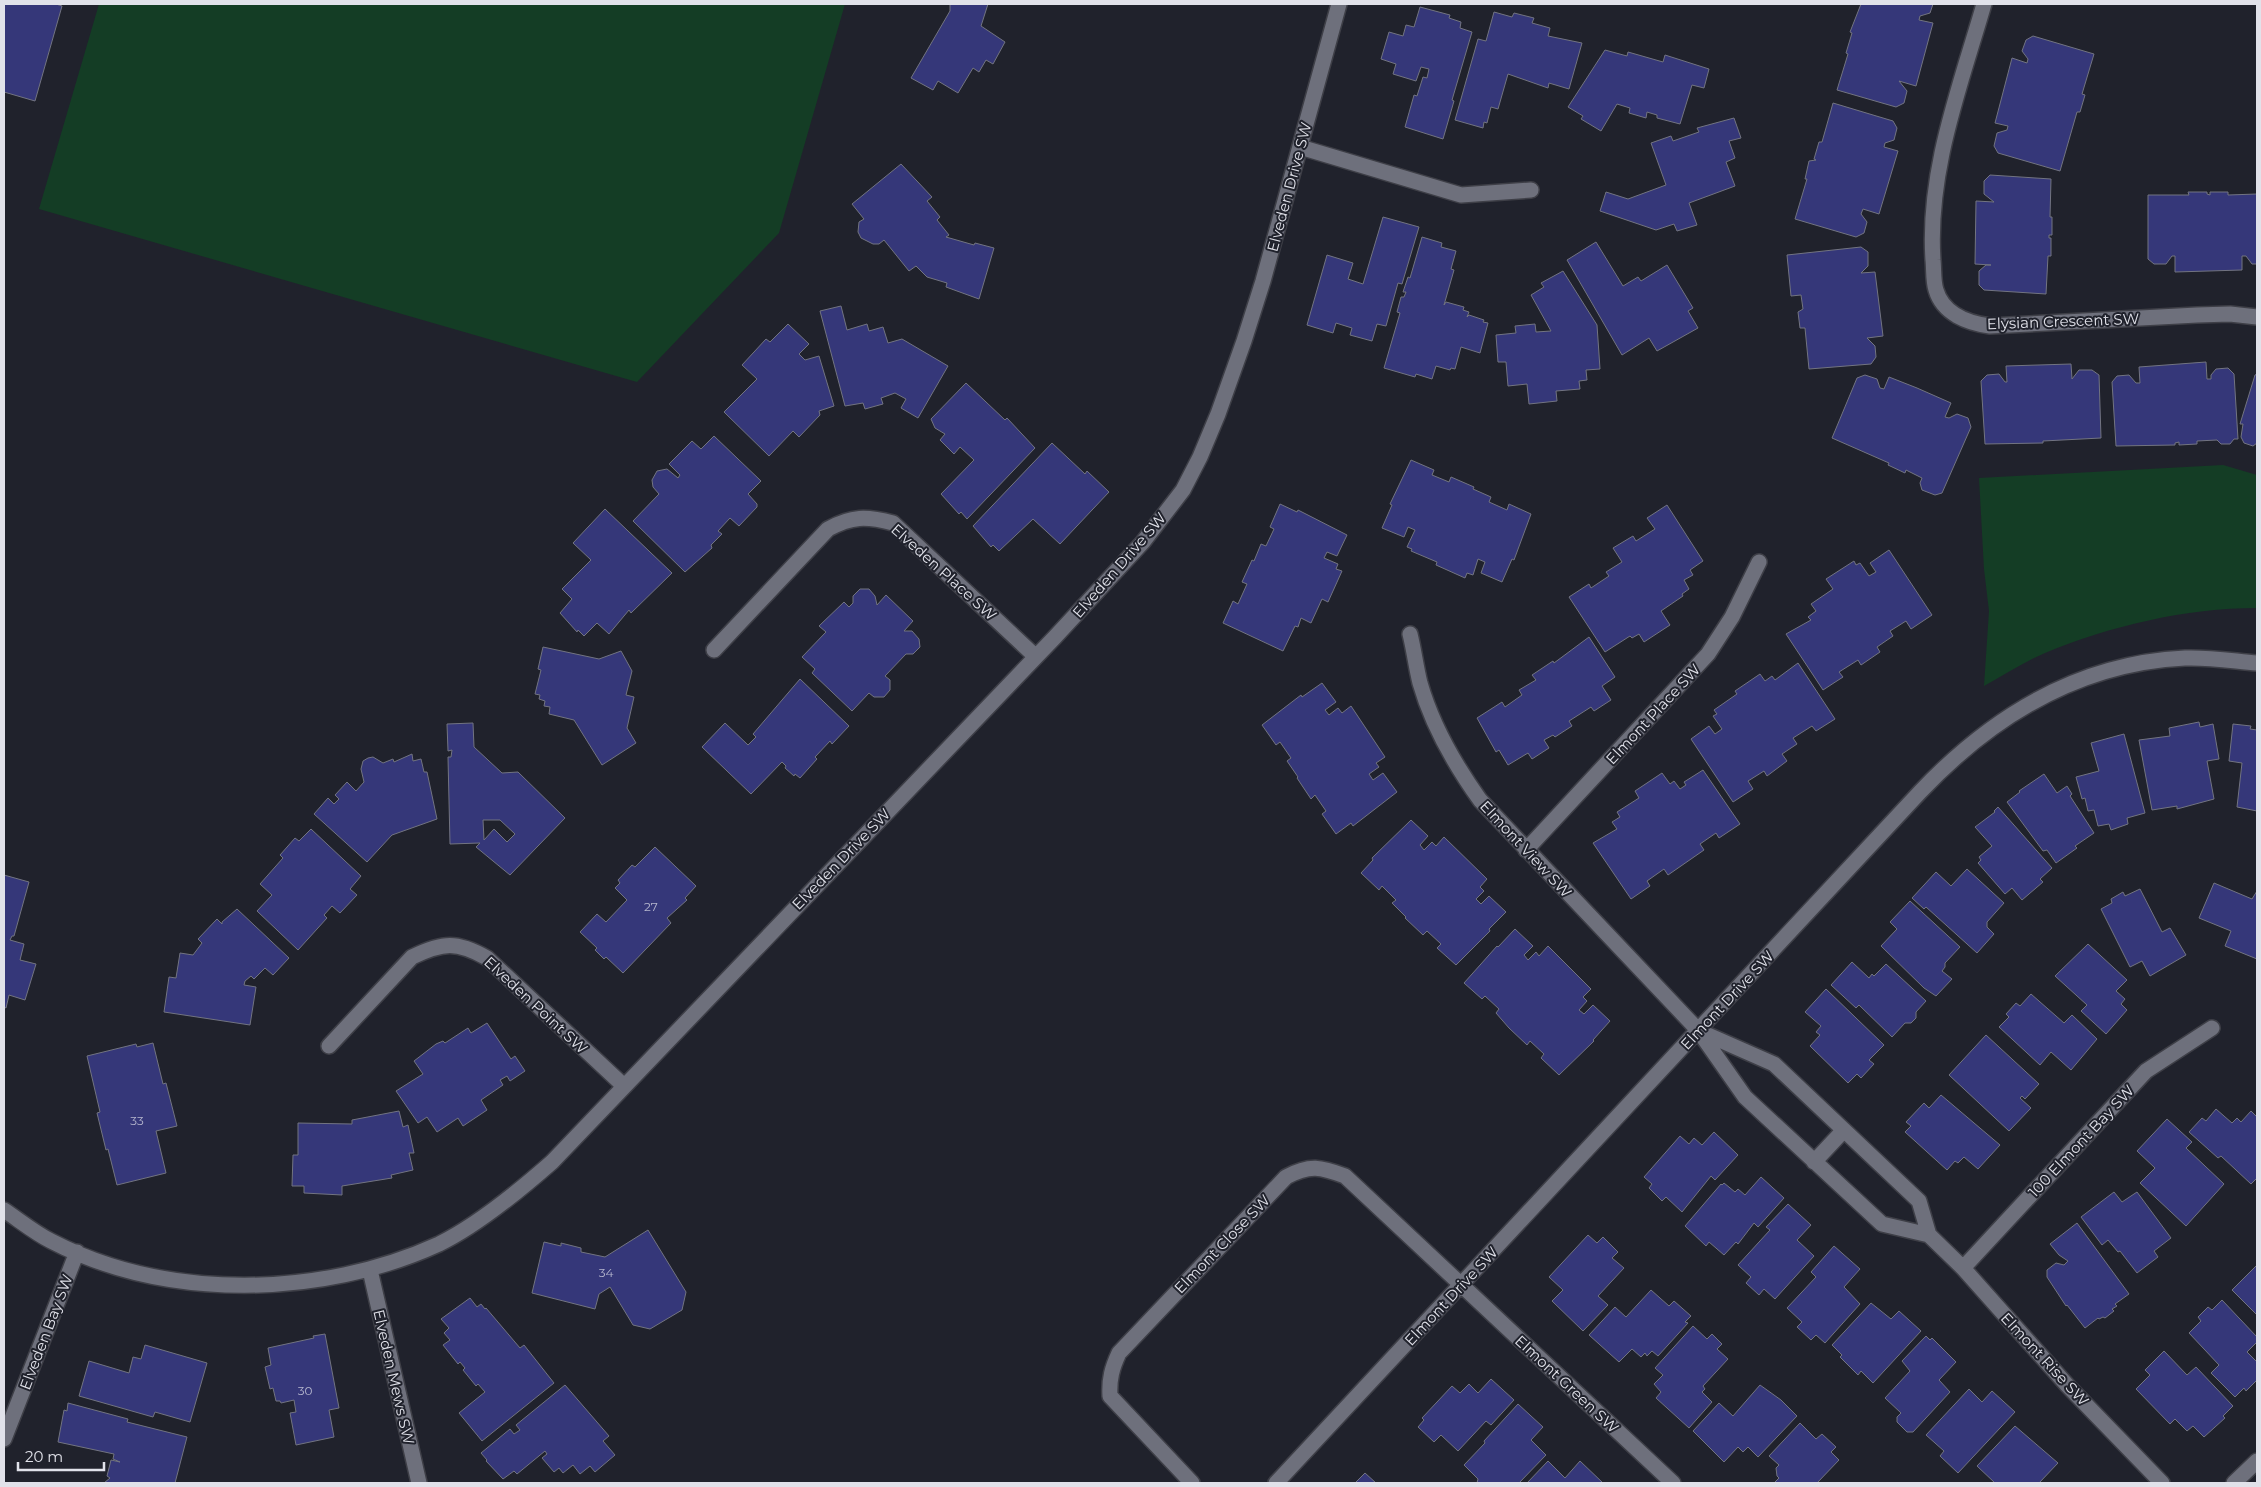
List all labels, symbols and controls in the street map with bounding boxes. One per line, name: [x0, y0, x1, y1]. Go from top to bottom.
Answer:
street label: Elveden Drive SW: [1263, 120, 1316, 254]
street label: Elysian Crescent SW: [1986, 309, 2140, 333]
street label: Elveden Drive SW: [1068, 508, 1170, 622]
street label: Elveden Place SW: [887, 520, 1001, 625]
street label: Elmont Place SW: [1602, 660, 1705, 768]
street label: Elmont View SW: [1476, 797, 1576, 902]
street label: Elveden Drive SW: [788, 804, 894, 914]
house number: 27: [644, 899, 658, 914]
street label: Elmont Drive SW: [1676, 946, 1778, 1054]
street label: Elveden Point SW: [480, 952, 592, 1058]
street label: 100 Elmont Bay SW: [2024, 1081, 2138, 1201]
house number: 33: [130, 1113, 144, 1128]
street label: Elmont Close SW: [1170, 1190, 1274, 1297]
street label: Elmont Drive SW: [1400, 1242, 1502, 1350]
house number: 34: [599, 1265, 613, 1280]
street label: Elveden Bay SW: [15, 1271, 77, 1392]
street label: Elveden Mews SW: [369, 1308, 419, 1447]
street label: Elmont Rise SW: [1997, 1308, 2093, 1410]
street label: Elmont Green SW: [1511, 1331, 1623, 1437]
house number: 30: [298, 1383, 312, 1398]
scale bar: [18, 1440, 104, 1472]
text: 20 m: [25, 1447, 63, 1466]

